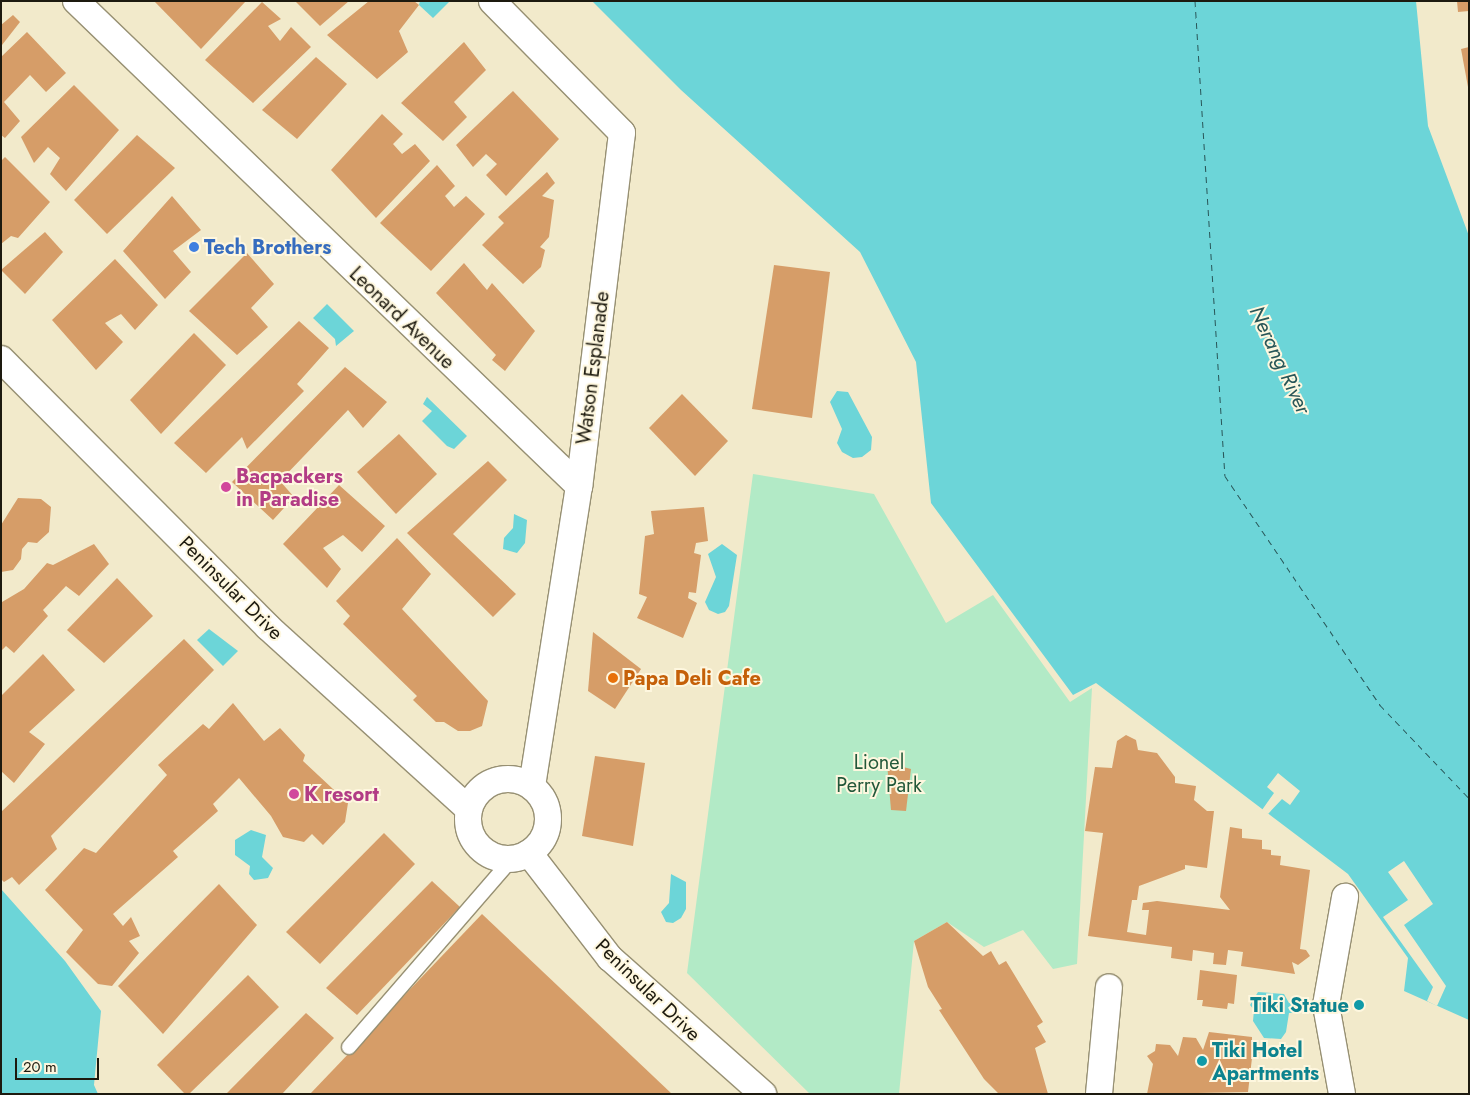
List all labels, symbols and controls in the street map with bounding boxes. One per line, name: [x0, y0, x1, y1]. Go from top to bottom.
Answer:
place label: Tech Brothers: [204, 235, 331, 259]
marker: Tech Brothers: [188, 241, 200, 253]
street label: Leonard Avenue: [344, 262, 460, 374]
street label: Watson Esplanade: [572, 290, 614, 446]
water label: Nerang River: [1244, 302, 1316, 418]
place label: Bacpackers in Paradise: [236, 464, 343, 511]
marker: Bacpackers in Paradise: [220, 481, 232, 493]
street label: Peninsular Drive: [174, 531, 288, 645]
place label: Papa Deli Cafe: [623, 666, 761, 690]
marker: Papa Deli Cafe: [607, 672, 619, 684]
park label: Lionel Perry Park: [836, 750, 922, 797]
place label: K resort: [304, 782, 379, 806]
marker: K resort: [288, 788, 300, 800]
street label: Peninsular Drive: [590, 934, 706, 1046]
place label: Tiki Statue: [1250, 993, 1349, 1017]
marker: Tiki Statue: [1353, 999, 1365, 1011]
place label: Tiki Hotel Apartments: [1212, 1038, 1319, 1085]
scale bar: [18, 1048, 101, 1080]
marker: Tiki Hotel Apartments: [1196, 1055, 1208, 1067]
text: 20 m: [23, 1056, 57, 1078]

